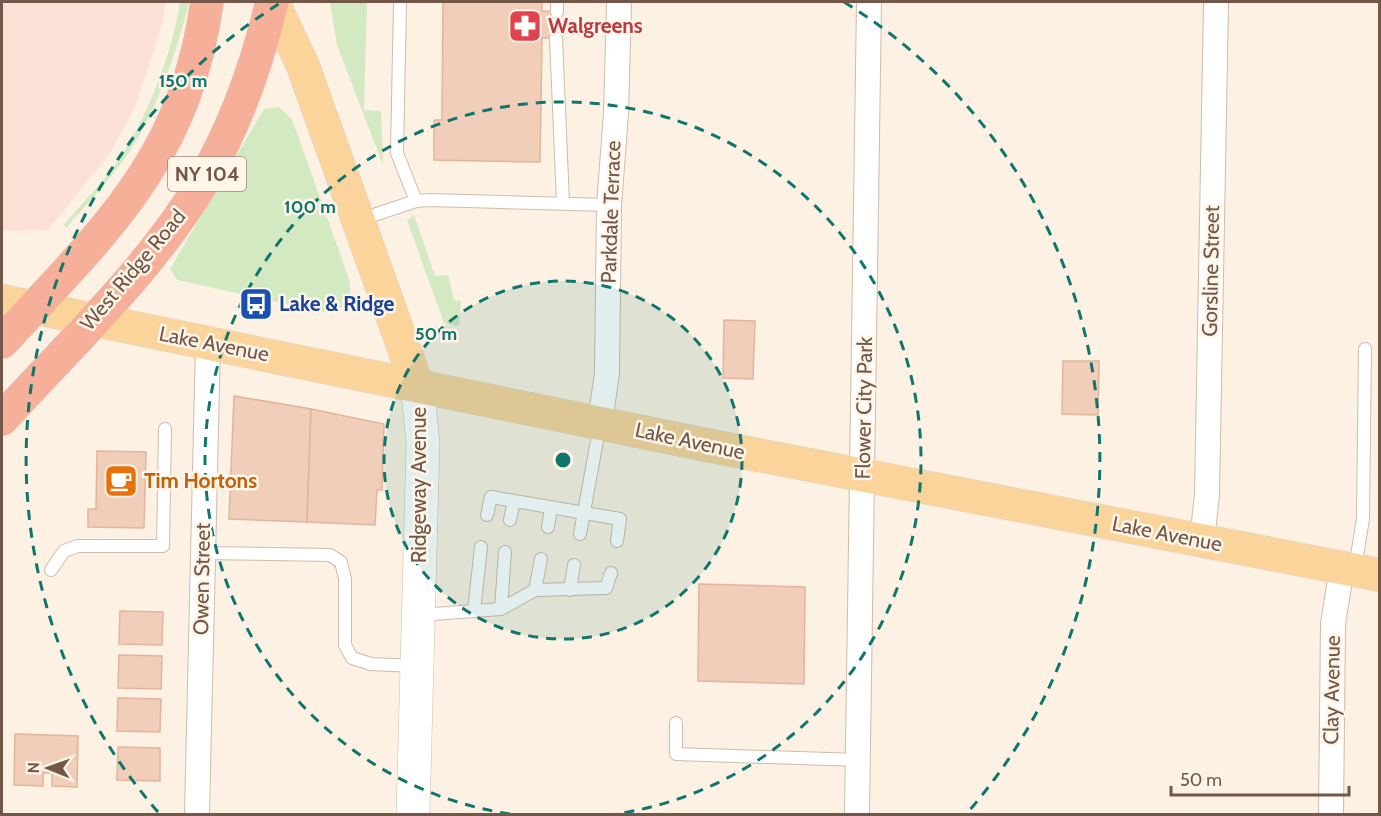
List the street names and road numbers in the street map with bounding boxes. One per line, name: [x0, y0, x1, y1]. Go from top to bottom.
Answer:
street label: Parkdale Terrace: [596, 140, 625, 284]
road number: NY 104: [168, 157, 246, 191]
street label: West Ridge Road: [75, 204, 191, 335]
street label: Gorsline Street: [1197, 205, 1224, 337]
street label: Lake Avenue: [157, 321, 272, 366]
street label: Flower City Park: [850, 336, 877, 480]
street label: Ridgeway Avenue: [406, 406, 431, 563]
street label: Lake Avenue: [633, 417, 748, 464]
street label: Lake Avenue: [1110, 511, 1225, 556]
street label: Owen Street: [188, 523, 215, 635]
street label: Clay Avenue: [1318, 635, 1345, 745]

